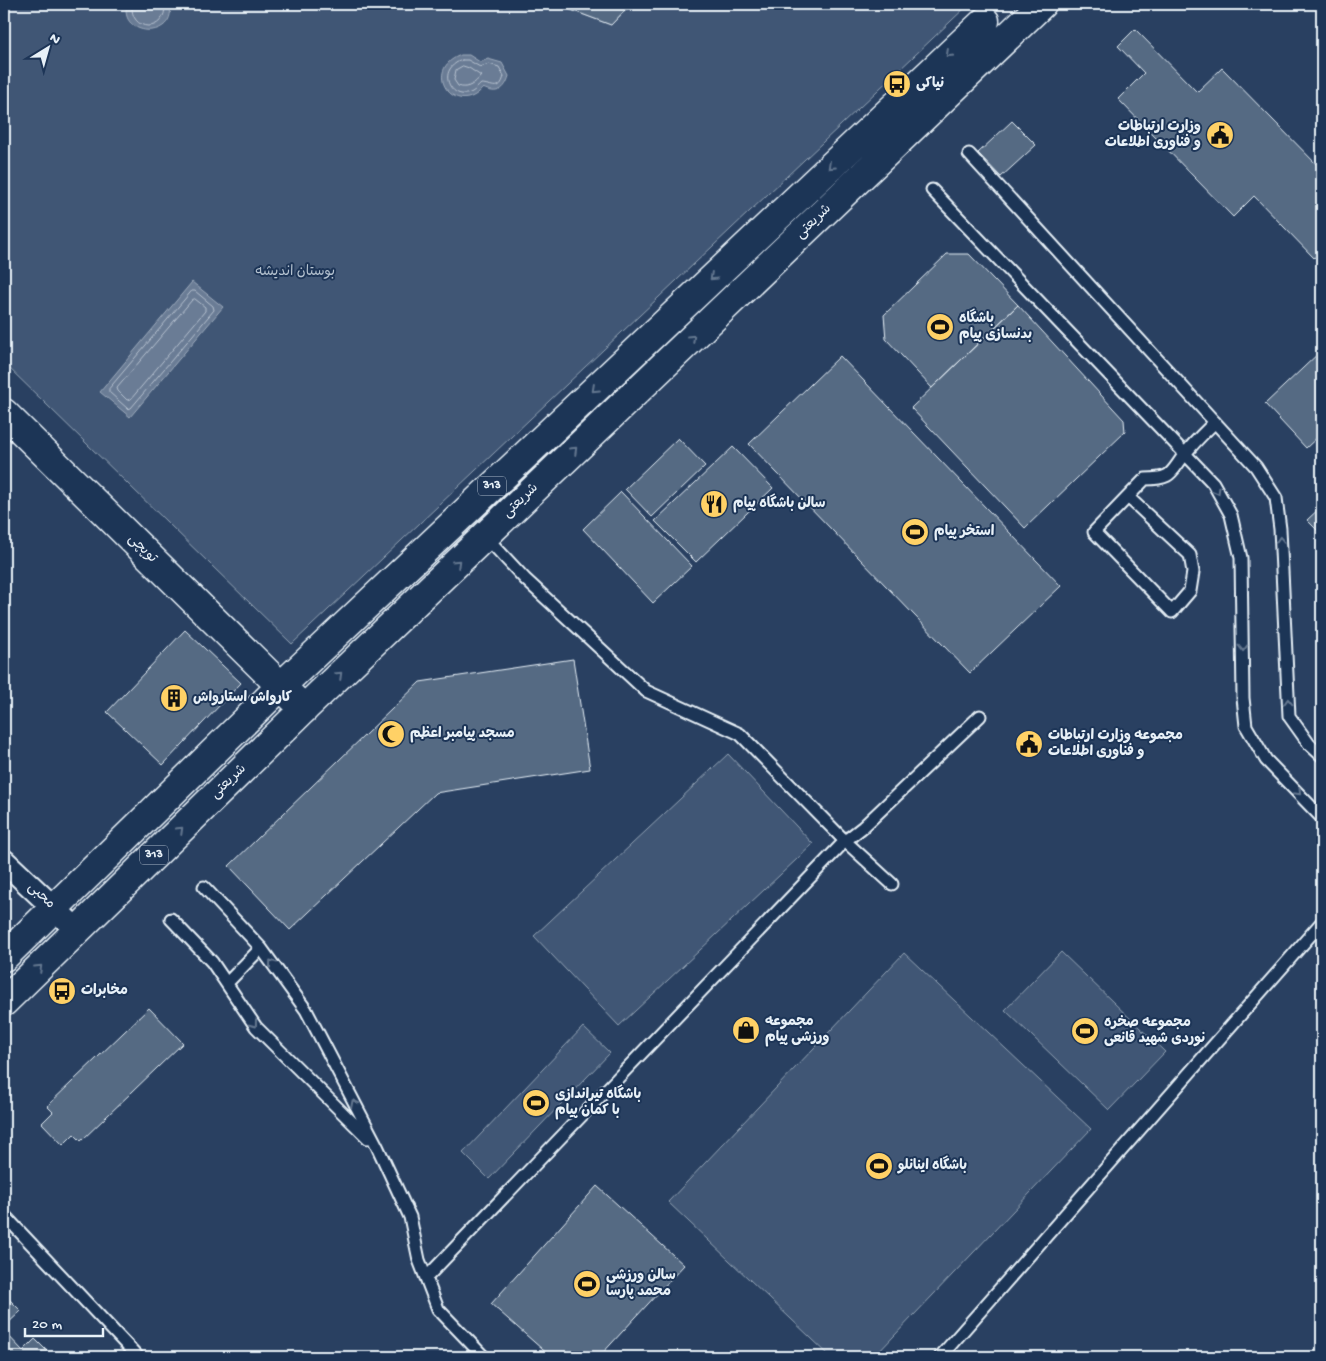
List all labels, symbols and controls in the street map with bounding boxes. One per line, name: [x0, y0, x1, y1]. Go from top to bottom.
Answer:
north arrow: [22, 22, 72, 72]
text: N: [46, 30, 63, 49]
one-way arrow: [946, 48, 955, 57]
bus stop icon: نیاکی: [882, 69, 912, 99]
place label: نیاکی: [916, 76, 944, 93]
place label: وزارت ارتباطات و فناوری اطلاعات: [1105, 119, 1201, 152]
public building icon: وزارت ارتباطات و فناوری اطلاعات: [1205, 120, 1235, 150]
one-way arrow: [828, 160, 837, 169]
street label: شریعتی: [793, 201, 835, 243]
park label: بوستان اندیشه: [255, 264, 335, 281]
one-way arrow: [710, 271, 719, 280]
place label: باشگاه بدنسازی پیام: [959, 308, 1032, 344]
sports icon: باشگاه بدنسازی پیام: [925, 312, 955, 342]
one-way arrow: [686, 335, 695, 344]
one-way arrow: [592, 383, 601, 392]
one-way arrow: [569, 447, 578, 456]
road number: 313: [478, 476, 506, 496]
street label: شریعتی: [500, 480, 542, 522]
one-way arrow: [1211, 485, 1221, 494]
restaurant icon: سالن باشگاه پیام: [699, 489, 729, 519]
place label: سالن باشگاه پیام: [733, 493, 826, 513]
sports icon: استخر پیام: [900, 517, 930, 547]
place label: استخر پیام: [934, 524, 995, 541]
street label: توپچی: [124, 531, 161, 568]
one-way arrow: [1275, 536, 1286, 544]
one-way arrow: [451, 560, 460, 569]
one-way arrow: [1238, 644, 1248, 652]
one-way arrow: [334, 672, 343, 681]
building icon: کارواش استارواش: [159, 683, 189, 713]
place label: کارواش استارواش: [193, 690, 293, 707]
one-way arrow: [1283, 698, 1294, 706]
mosque icon: مسجد پیامبر اعظم: [376, 719, 406, 749]
place label: مسجد پیامبر اعظم: [410, 726, 515, 743]
place label: مجموعه وزارت ارتباطات و فناوری اطلاعات: [1048, 728, 1183, 761]
public building icon: مجموعه وزارت ارتباطات و فناوری اطلاعات: [1014, 729, 1044, 759]
street label: شریعتی: [208, 761, 250, 803]
one-way arrow: [1292, 787, 1301, 796]
one-way arrow: [174, 827, 183, 836]
road number: 313: [140, 846, 168, 864]
street label: محبی: [24, 879, 58, 913]
one-way arrow: [269, 959, 278, 969]
one-way arrow: [33, 965, 42, 974]
bus stop icon: مخابرات: [47, 976, 77, 1006]
place label: مخابرات: [81, 983, 128, 1000]
place label: مجموعه ورزشی پیام: [765, 1014, 829, 1047]
shop icon: مجموعه ورزشی پیام: [731, 1015, 761, 1045]
place label: مجموعه صخره نوردی شهید قانعی: [1104, 1015, 1206, 1048]
sports icon: مجموعه صخره نوردی شهید قانعی: [1070, 1016, 1100, 1046]
one-way arrow: [248, 1018, 257, 1028]
place label: باشگاه تیراندازی با کمان پیام: [555, 1084, 641, 1120]
sports icon: باشگاه تیراندازی با کمان پیام: [521, 1088, 551, 1118]
one-way arrow: [350, 1099, 360, 1108]
sports icon: باشگاه اینانلو: [864, 1151, 894, 1181]
place label: باشگاه اینانلو: [897, 1155, 967, 1175]
place label: سالن ورزشی محمد پارسا: [606, 1268, 676, 1301]
sports icon: سالن ورزشی محمد پارسا: [572, 1269, 602, 1299]
scale bar: [25, 1306, 102, 1338]
text: 20 m: [32, 1316, 62, 1334]

